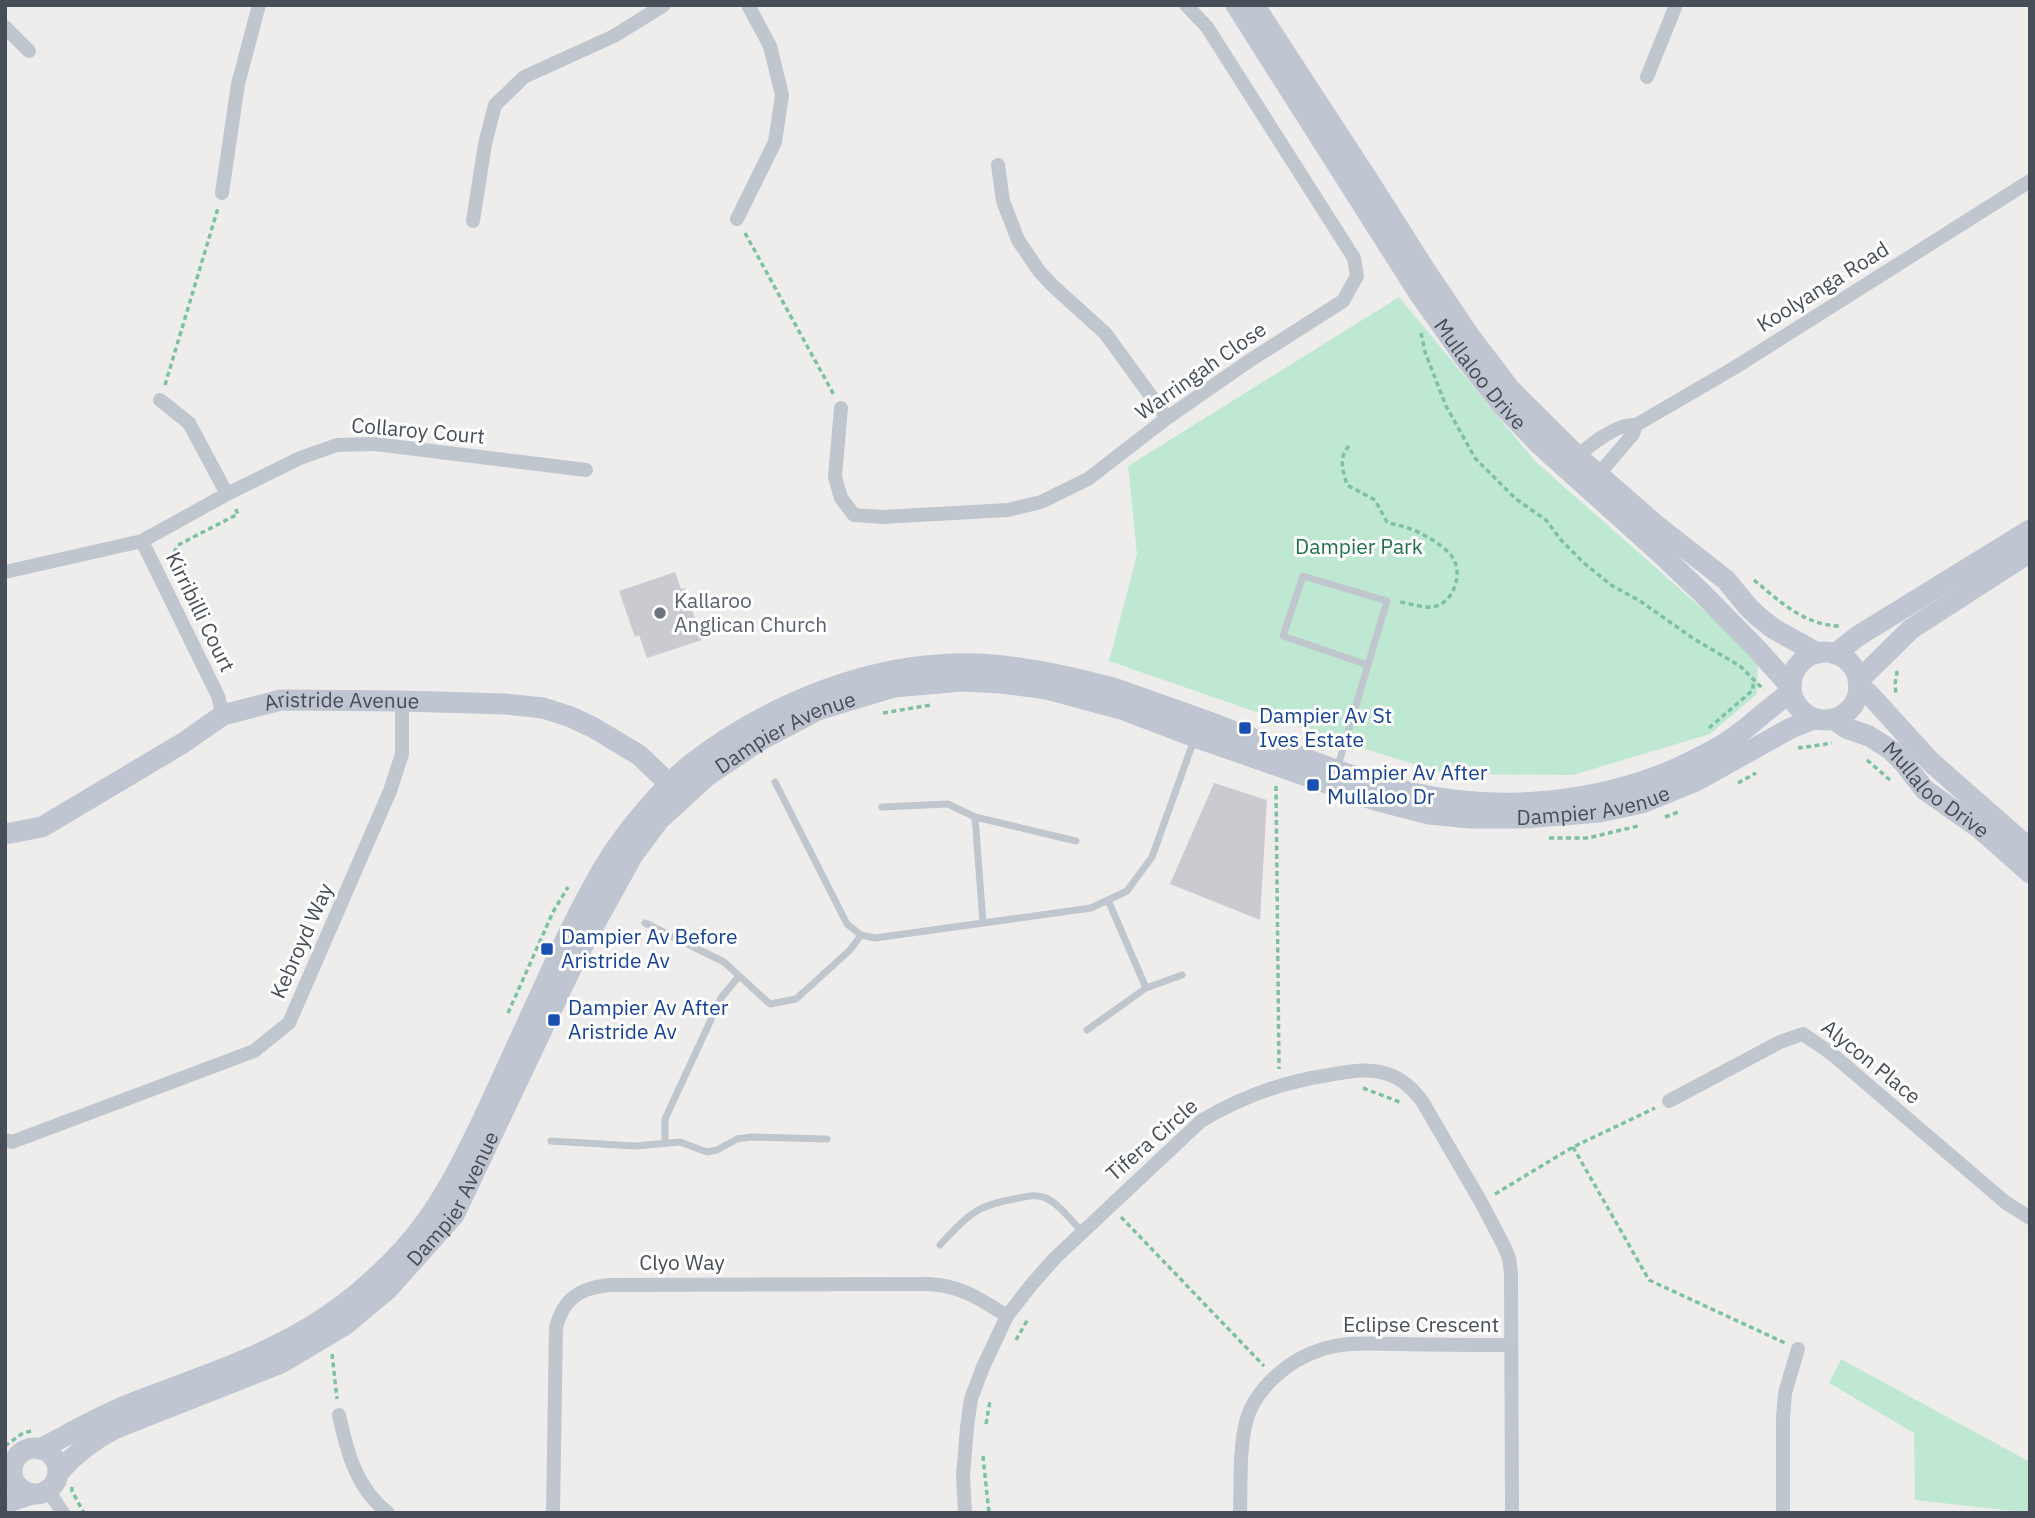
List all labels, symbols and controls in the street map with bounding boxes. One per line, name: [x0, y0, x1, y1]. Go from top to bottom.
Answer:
street label: Koolyanga Road: [1751, 234, 1894, 338]
street label: Mullaloo Drive: [1428, 313, 1533, 435]
street label: Warringah Close: [1129, 315, 1271, 426]
street label: Collaroy Court: [350, 410, 486, 450]
park label: Dampier Park: [1295, 532, 1423, 560]
street label: Kirribilli Court: [160, 547, 242, 676]
place label: Kallaroo Anglican Church: [674, 586, 827, 638]
marker: Kallaroo Anglican Church: [652, 605, 668, 621]
street label: Aristride Avenue: [260, 684, 420, 717]
street label: Dampier Avenue: [709, 684, 859, 780]
place label: Dampier Av St Ives Estate: [1259, 701, 1392, 753]
marker: Dampier Av St Ives Estate: [1237, 720, 1253, 736]
street label: Mullaloo Drive: [1877, 735, 1996, 844]
place label: Dampier Av After Mullaloo Dr: [1327, 758, 1488, 810]
marker: Dampier Av After Mullaloo Dr: [1305, 777, 1321, 793]
street label: Dampier Avenue: [1517, 778, 1674, 831]
street label: Kebroyd Way: [263, 878, 339, 1003]
place label: Dampier Av Before Aristride Av: [561, 922, 737, 974]
marker: Dampier Av Before Aristride Av: [539, 941, 555, 957]
place label: Dampier Av After Aristride Av: [568, 993, 729, 1045]
marker: Dampier Av After Aristride Av: [546, 1012, 562, 1028]
street label: Alycon Place: [1816, 1013, 1927, 1110]
street label: Tifera Circle: [1100, 1092, 1203, 1187]
street label: Dampier Avenue: [400, 1126, 505, 1272]
street label: Clyo Way: [639, 1248, 725, 1276]
street label: Eclipse Crescent: [1343, 1310, 1499, 1338]

